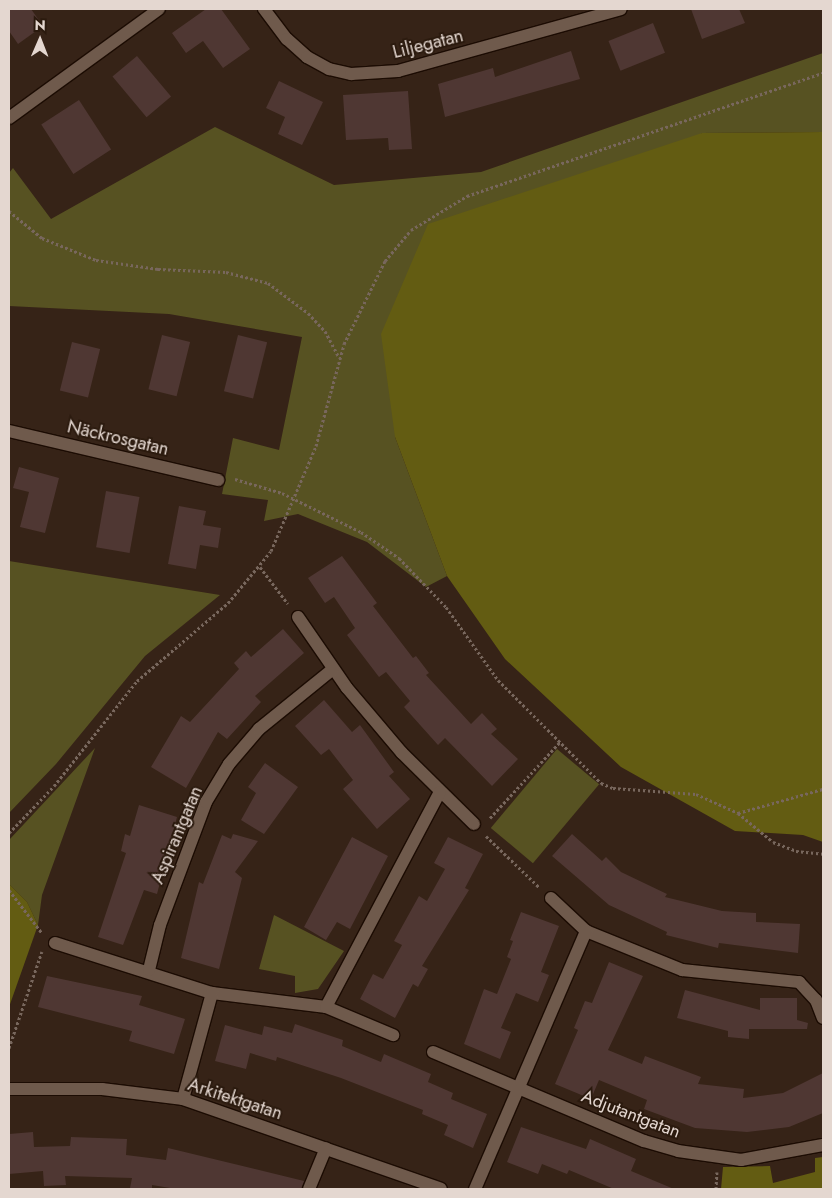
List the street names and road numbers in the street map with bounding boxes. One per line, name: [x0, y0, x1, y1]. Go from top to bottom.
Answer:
street label: Liljegatan: [390, 25, 466, 63]
street label: Näckrosgatan: [65, 416, 171, 460]
street label: Aspirantgatan: [147, 783, 207, 887]
street label: Arkitektgatan: [185, 1074, 285, 1124]
street label: Adjutantgatan: [578, 1085, 684, 1143]

